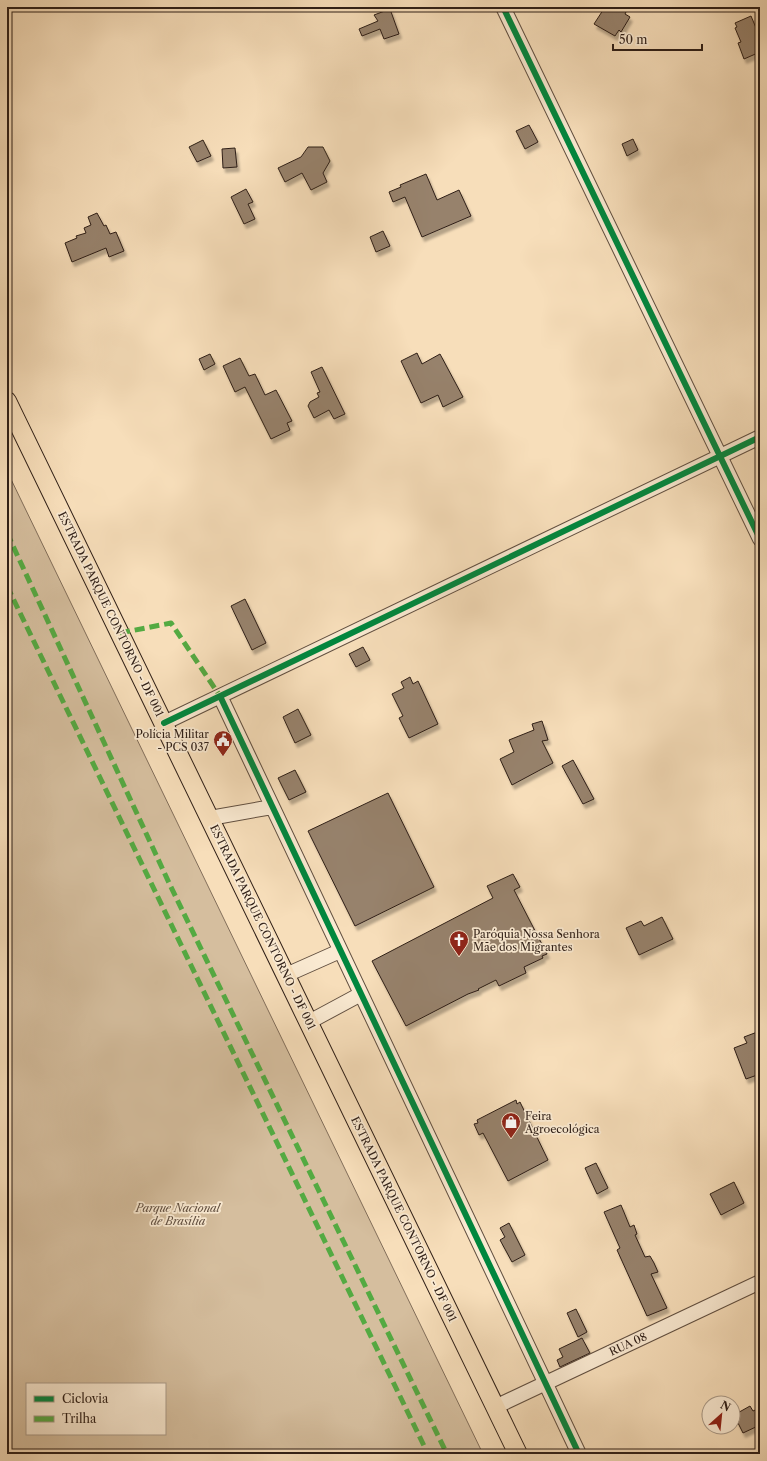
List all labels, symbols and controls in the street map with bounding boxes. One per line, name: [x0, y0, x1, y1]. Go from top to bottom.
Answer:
scale bar: [613, 26, 702, 52]
text: 50 m: [619, 32, 648, 47]
street label: ESTRADA PARQUE CONTORNO - DF 001: [55, 509, 167, 719]
place label: Polícia Militar - PCS 037: [136, 727, 210, 754]
public building icon: Polícia Militar - PCS 037: [212, 729, 234, 757]
street label: ESTRADA PARQUE CONTORNO - DF 001: [207, 822, 319, 1032]
place label: Paróquia Nossa Senhora Mãe dos Migrantes: [473, 927, 600, 954]
church icon: Paróquia Nossa Senhora Mãe dos Migrantes: [448, 929, 470, 957]
place label: Feira Agroecológica: [524, 1109, 600, 1136]
shop icon: Feira Agroecológica: [500, 1111, 522, 1139]
street label: ESTRADA PARQUE CONTORNO - DF 001: [348, 1114, 460, 1324]
park label: Parque Nacional de Brasília: [135, 1201, 222, 1228]
street label: RUA 08: [607, 1329, 649, 1359]
legend: [26, 1383, 166, 1435]
text: Ciclovia: [62, 1391, 109, 1406]
north arrow: [701, 1395, 741, 1435]
text: N: [718, 1398, 733, 1415]
text: Trilha: [62, 1411, 97, 1426]

